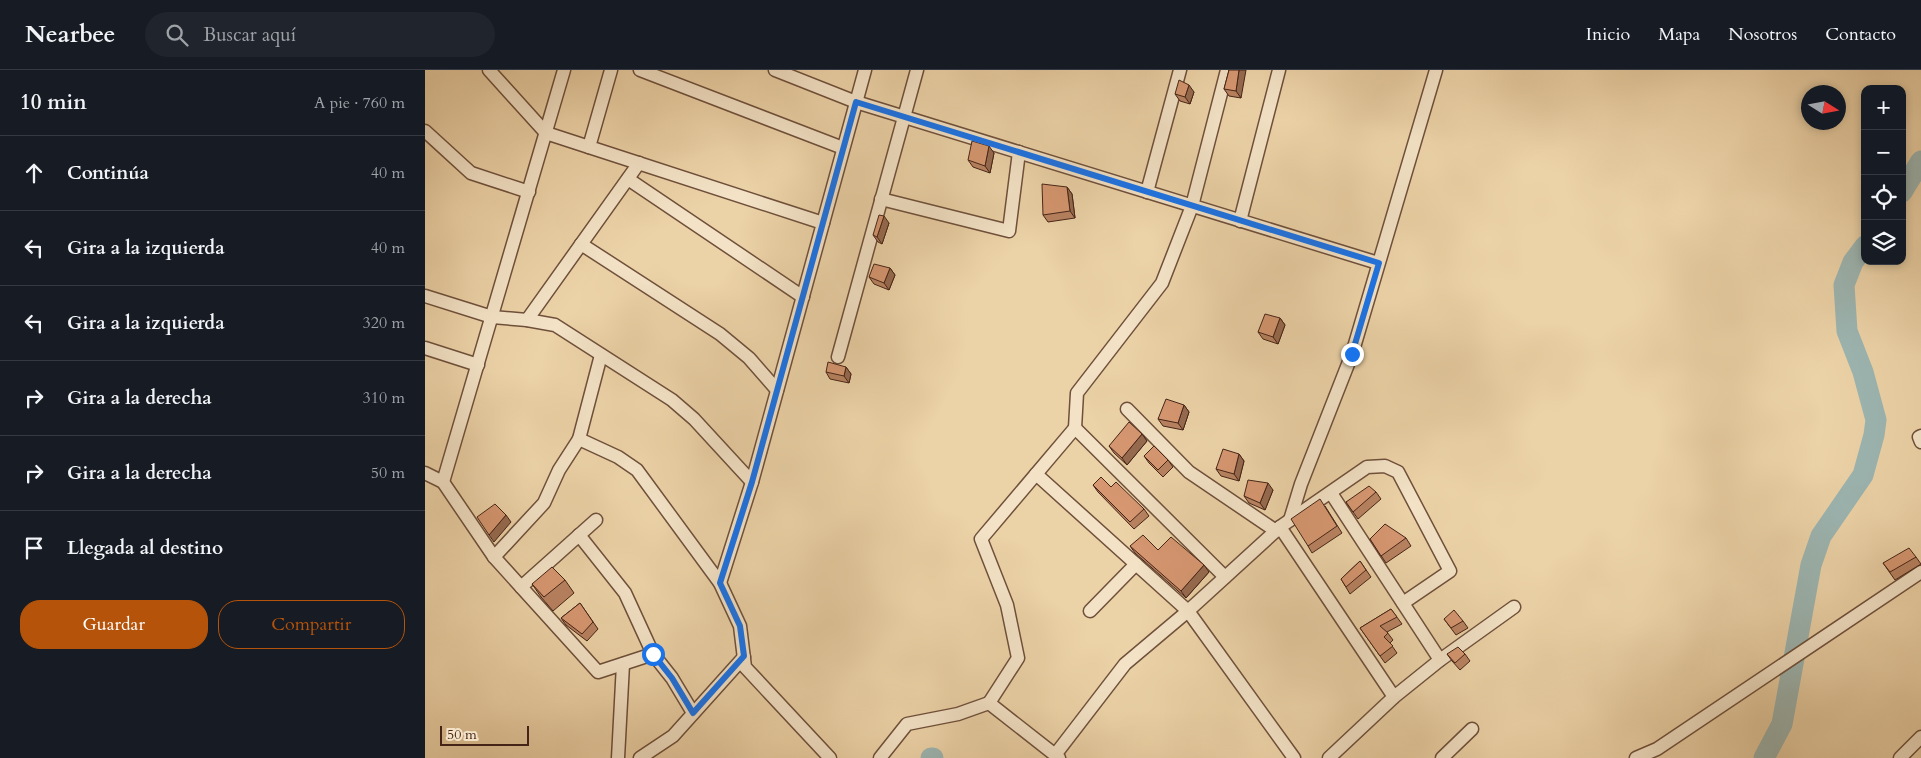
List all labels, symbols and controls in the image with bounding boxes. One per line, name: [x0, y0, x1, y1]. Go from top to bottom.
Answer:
search box: [145, 12, 495, 57]
text: Nearbee: [25, 18, 115, 51]
icon: search: [163, 21, 191, 49]
text: Buscar aquí: [203, 22, 296, 48]
text: Inicio: [1586, 22, 1630, 47]
text: Mapa: [1658, 22, 1700, 47]
text: Nosotros: [1728, 22, 1797, 47]
text: Contacto: [1825, 22, 1896, 47]
north arrow: [1801, 85, 1846, 130]
map controls: [1861, 85, 1906, 265]
button: +: [1861, 85, 1906, 130]
text: 10 min: [20, 88, 87, 117]
text: A pie · 760 m: [314, 92, 405, 114]
button: −: [1861, 130, 1906, 175]
icon: ahead: [20, 159, 48, 187]
text: Continúa: [67, 160, 149, 186]
text: 40 m: [371, 162, 405, 184]
button: locate: [1861, 175, 1906, 220]
button: layers: [1861, 220, 1906, 265]
icon: left: [20, 234, 48, 262]
text: Gira a la izquierda: [67, 235, 225, 261]
text: 40 m: [371, 237, 405, 259]
icon: left: [20, 309, 48, 337]
text: Gira a la izquierda: [67, 310, 225, 336]
text: 320 m: [363, 312, 405, 334]
route end: [1341, 343, 1364, 366]
icon: right: [20, 384, 48, 412]
text: Gira a la derecha: [67, 385, 212, 411]
text: 310 m: [363, 387, 405, 409]
icon: right: [20, 459, 48, 487]
text: Gira a la derecha: [67, 460, 212, 486]
text: 50 m: [371, 462, 405, 484]
icon: arrive: [20, 534, 48, 562]
text: Llegada al destino: [67, 535, 223, 561]
button: Guardar: [20, 600, 208, 649]
button: Compartir: [218, 600, 405, 649]
route start: [642, 643, 665, 666]
scale bar: [440, 723, 529, 746]
text: 50 m: [447, 725, 477, 744]

